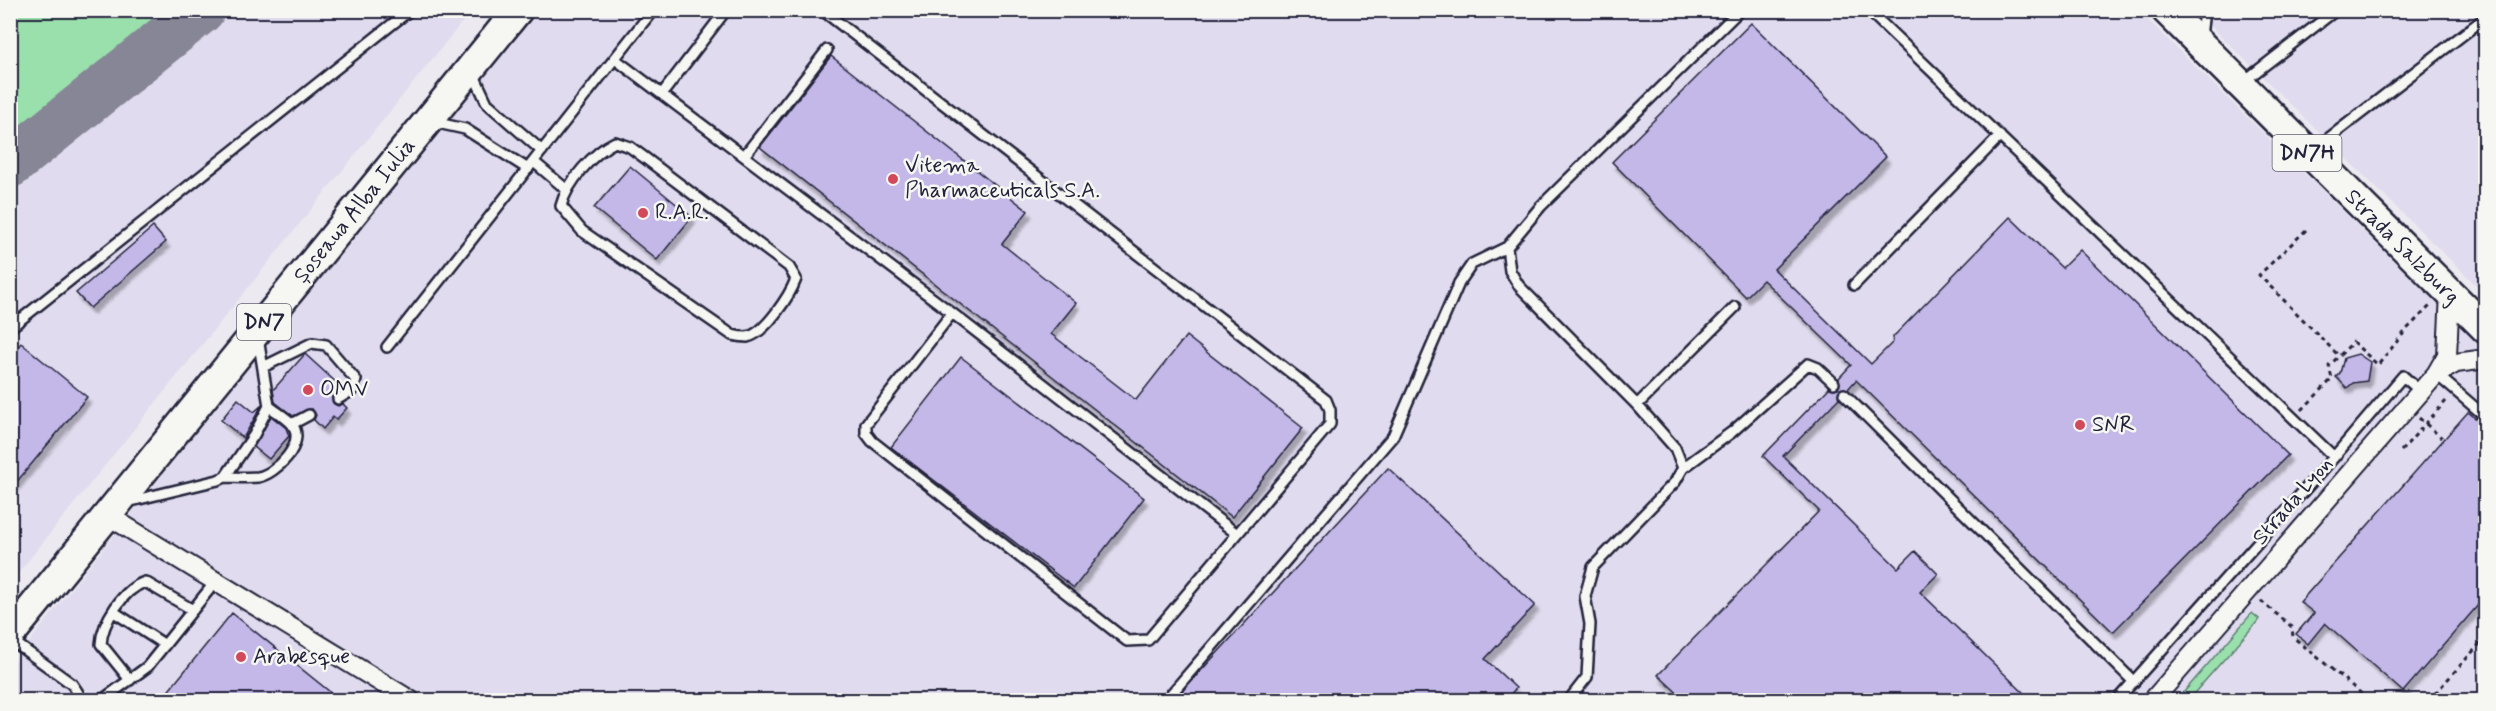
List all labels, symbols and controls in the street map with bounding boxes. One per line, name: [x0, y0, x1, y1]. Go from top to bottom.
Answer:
street label: Șoseaua Alba Iulia: [288, 133, 422, 289]
road number: DN7H: [2272, 135, 2342, 171]
place label: Vitema Pharmaceuticals S.A.: [905, 152, 1100, 205]
marker: Vitema Pharmaceuticals S.A.: [886, 172, 900, 186]
street label: Strada Salzburg: [2338, 183, 2466, 311]
place label: R.A.R.: [655, 199, 709, 227]
marker: R.A.R.: [636, 206, 650, 220]
road number: DN7: [237, 304, 291, 340]
place label: OMV: [320, 376, 368, 404]
marker: OMV: [301, 383, 315, 397]
place label: SNR: [2092, 411, 2134, 439]
marker: SNR: [2073, 418, 2087, 432]
street label: Strada Lyon: [2247, 451, 2339, 551]
place label: Arabesque: [253, 643, 350, 671]
marker: Arabesque: [234, 650, 248, 664]

